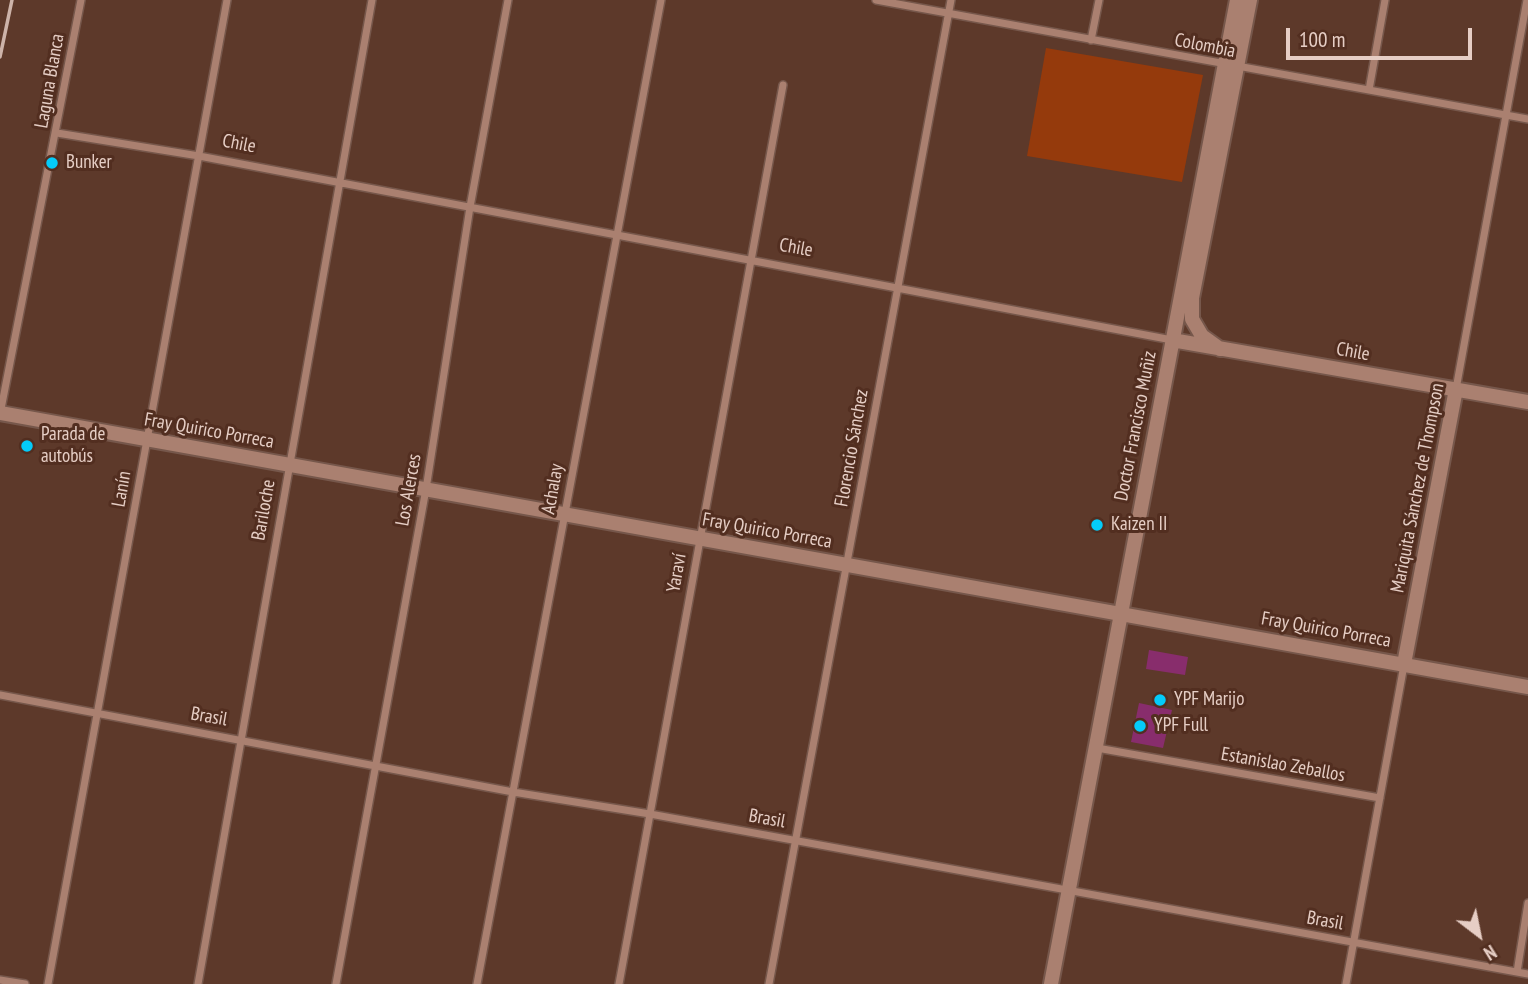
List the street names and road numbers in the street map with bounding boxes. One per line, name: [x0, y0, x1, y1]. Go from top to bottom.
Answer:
street label: Colombia: [1173, 29, 1237, 63]
street label: Laguna Blanca: [30, 32, 70, 130]
street label: Chile: [220, 130, 258, 158]
street label: Chile: [778, 234, 814, 262]
street label: Chile: [1335, 338, 1371, 366]
street label: Doctor Francisco Muñiz: [1110, 349, 1162, 503]
street label: Mariquita Sánchez de Thompson: [1386, 381, 1450, 595]
street label: Florencio Sánchez: [830, 388, 874, 508]
street label: Fray Quirico Porreca: [142, 408, 276, 454]
street label: Los Alerces: [391, 452, 427, 528]
street label: Achalay: [537, 462, 569, 516]
street label: Lanín: [108, 469, 136, 509]
street label: Bariloche: [247, 478, 281, 542]
street label: Fray Quirico Porreca: [700, 508, 834, 554]
street label: Yaraví: [662, 552, 692, 594]
street label: Fray Quirico Porreca: [1259, 607, 1393, 653]
street label: Brasil: [189, 703, 229, 731]
street label: Estanislao Zeballos: [1219, 743, 1347, 787]
street label: Brasil: [747, 805, 787, 833]
street label: Brasil: [1305, 907, 1345, 935]

